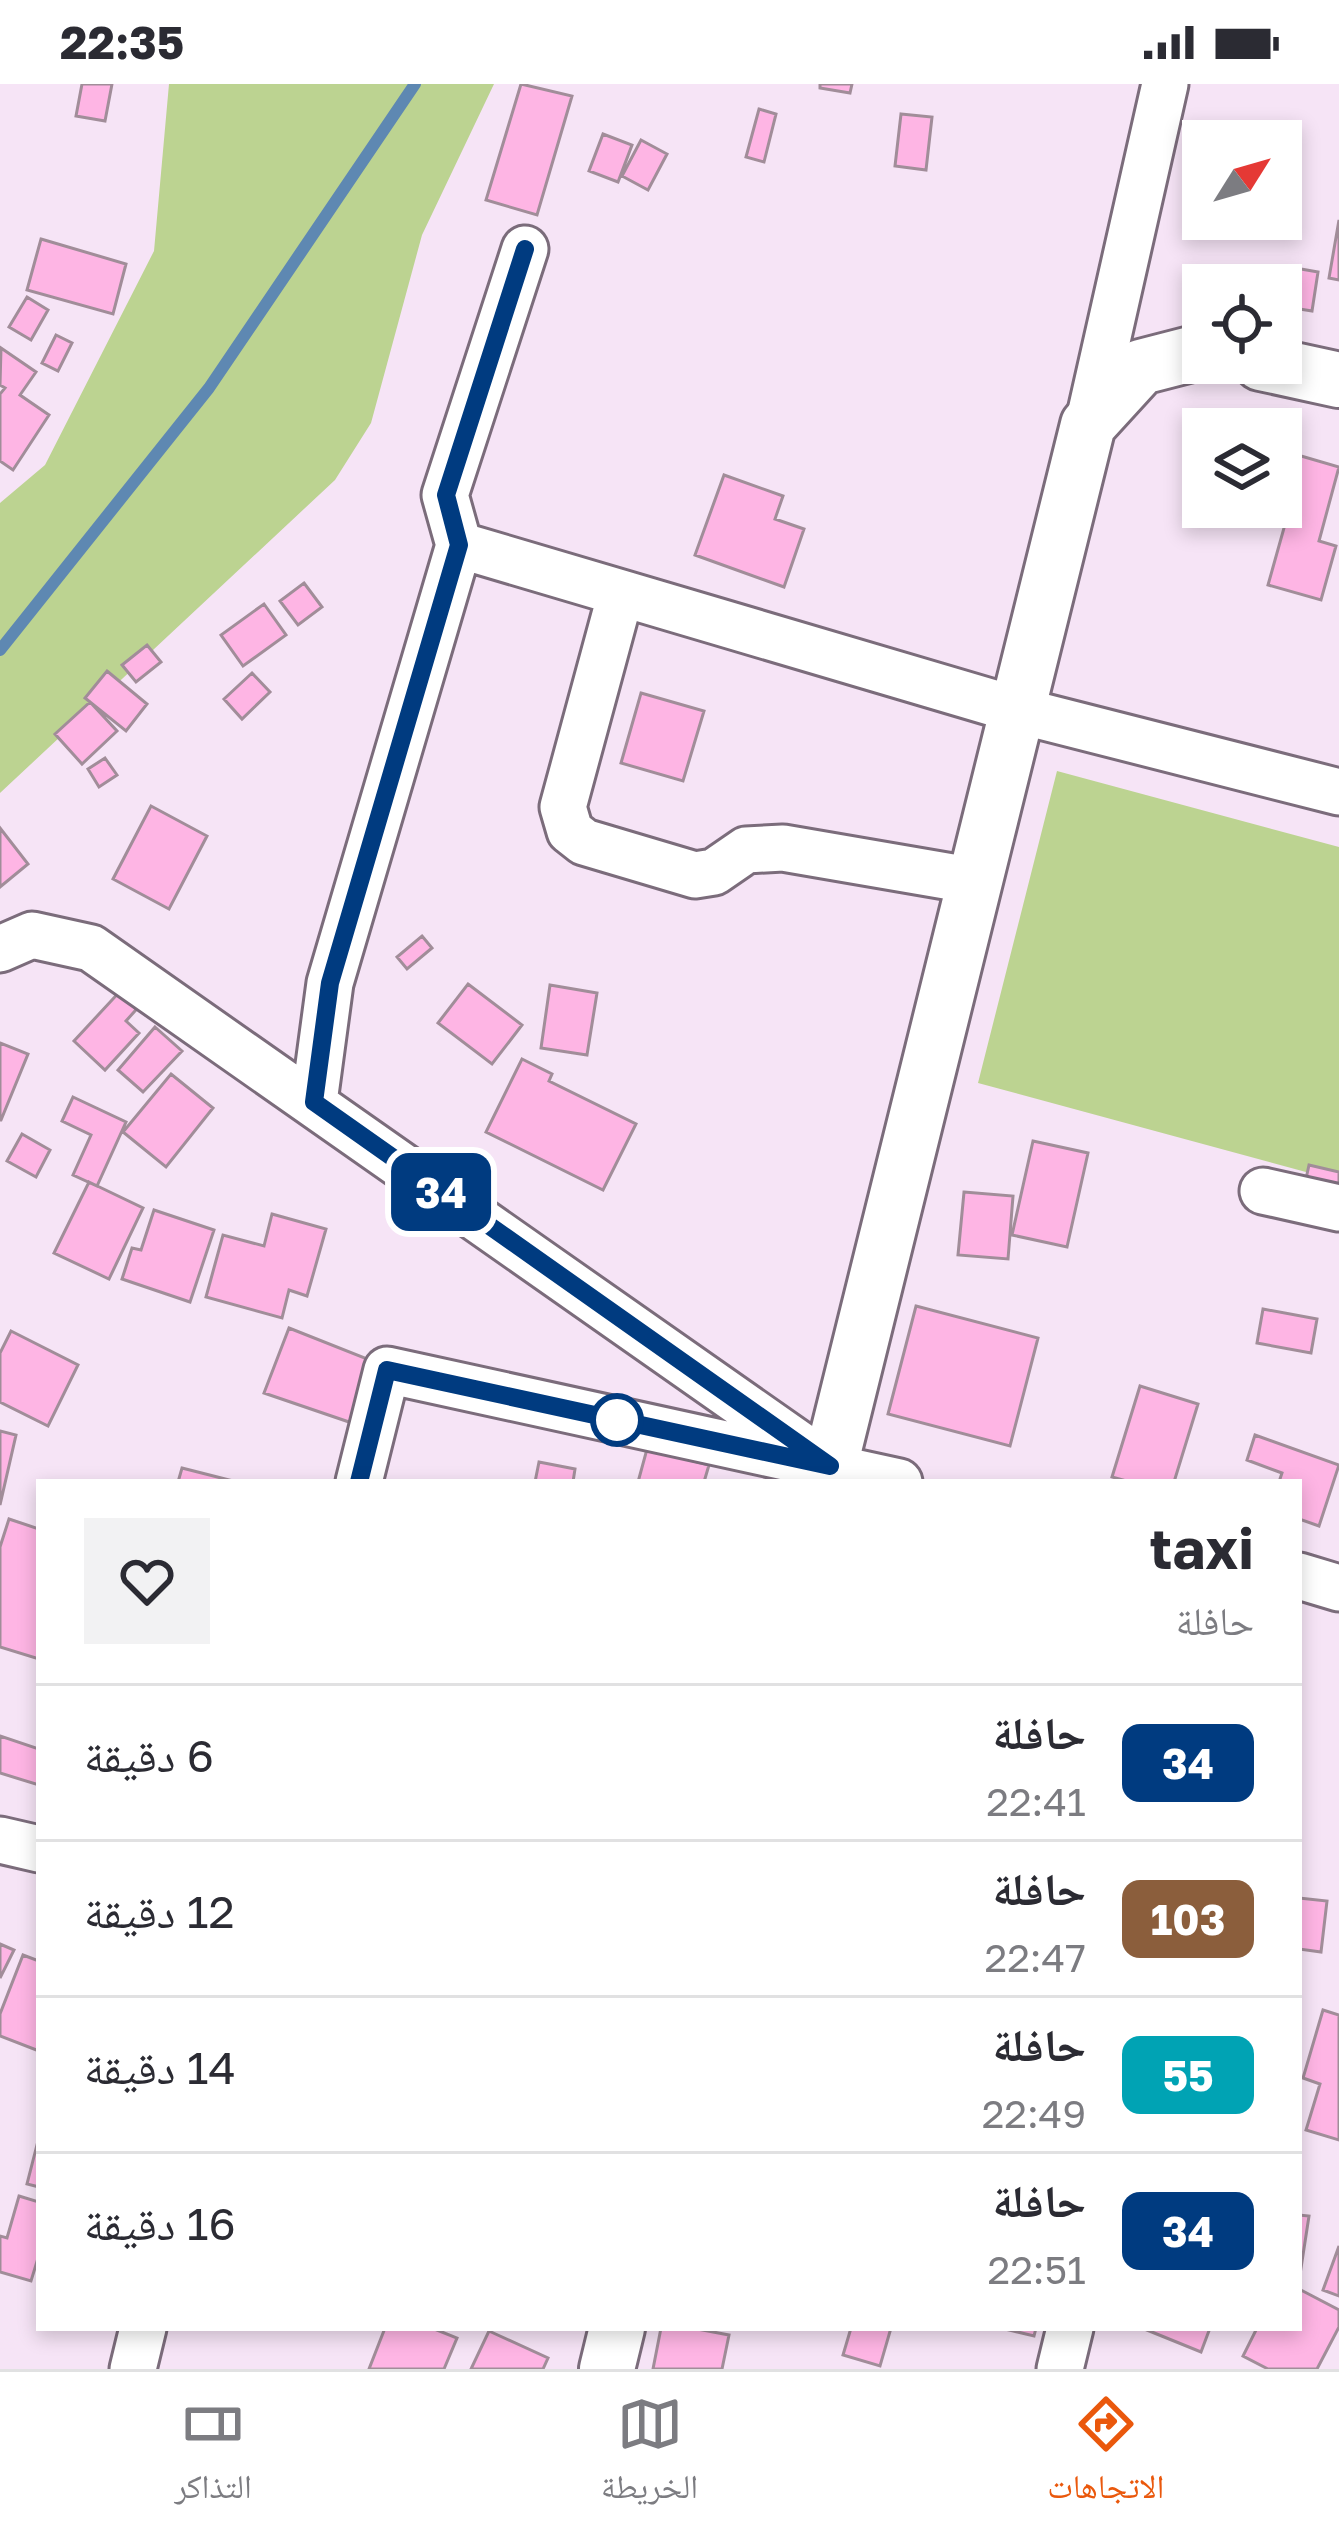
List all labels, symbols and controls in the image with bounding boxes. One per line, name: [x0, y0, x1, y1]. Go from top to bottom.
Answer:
text: 22:35: [60, 15, 184, 69]
north arrow: [1182, 120, 1302, 240]
map controls: [1182, 120, 1302, 528]
button: locate: [1182, 264, 1302, 384]
button: layers: [1182, 408, 1302, 528]
line badge: 34: [387, 1153, 495, 1231]
text: 34: [415, 1167, 467, 1217]
unlabelled marker: [592, 1395, 642, 1445]
text: taxi: [1149, 1513, 1254, 1582]
button: heart: [84, 1518, 210, 1644]
text: حافلة: [1176, 1597, 1254, 1644]
text: حافلة: [993, 1705, 1086, 1759]
text: 6 دقيقة: [84, 1728, 214, 1782]
text: 34: [1162, 1738, 1214, 1788]
text: 22:41: [986, 1778, 1086, 1825]
text: حافلة: [993, 1861, 1086, 1915]
text: 12 دقيقة: [84, 1884, 235, 1938]
text: 103: [1151, 1894, 1225, 1944]
text: 22:47: [985, 1934, 1086, 1981]
text: حافلة: [993, 2017, 1086, 2071]
text: 14 دقيقة: [84, 2040, 236, 2094]
text: 55: [1162, 2050, 1214, 2100]
text: 22:49: [982, 2090, 1086, 2137]
text: حافلة: [993, 2173, 1086, 2227]
text: 16 دقيقة: [84, 2196, 236, 2250]
text: 34: [1162, 2206, 1214, 2256]
text: 22:51: [988, 2246, 1086, 2293]
tab: التذاكر: [175, 2391, 252, 2519]
tab: الخريطة: [601, 2391, 698, 2519]
tab: الاتجاهات: [1047, 2391, 1164, 2519]

